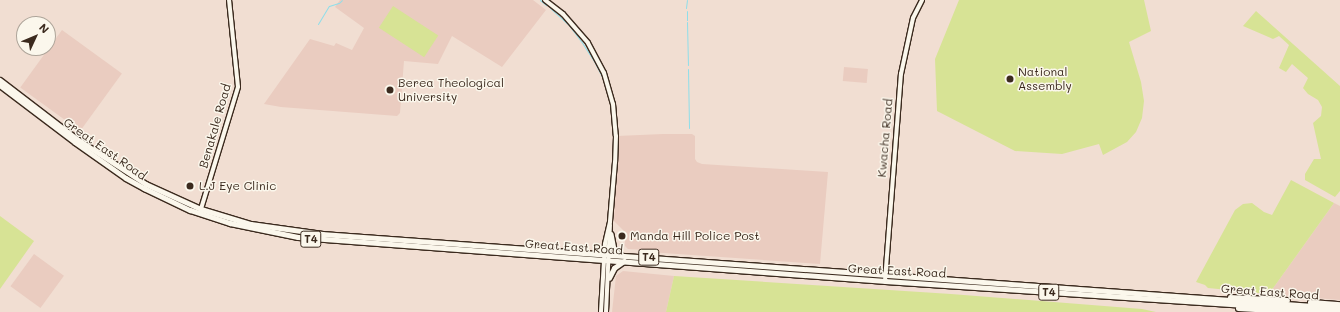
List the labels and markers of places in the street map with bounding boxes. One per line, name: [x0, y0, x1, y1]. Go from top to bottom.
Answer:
place label: National Assembly: [1018, 65, 1072, 93]
marker: National Assembly: [1005, 74, 1015, 84]
place label: Berea Theological University: [398, 76, 504, 104]
marker: Berea Theological University: [385, 85, 395, 95]
place label: L.J Eye Clinic: [199, 179, 276, 193]
marker: L.J Eye Clinic: [184, 180, 196, 192]
place label: Manda Hill Police Post: [630, 229, 760, 243]
marker: Manda Hill Police Post: [617, 231, 627, 241]

